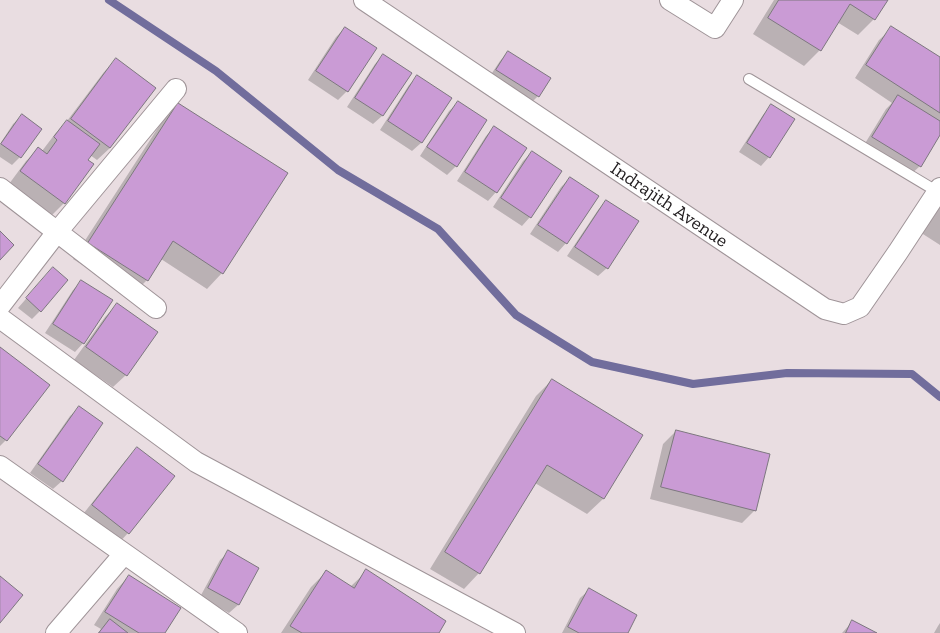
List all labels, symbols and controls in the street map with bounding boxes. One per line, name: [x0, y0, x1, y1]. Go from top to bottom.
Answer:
street label: Indrajith Avenue: [606, 157, 732, 253]

